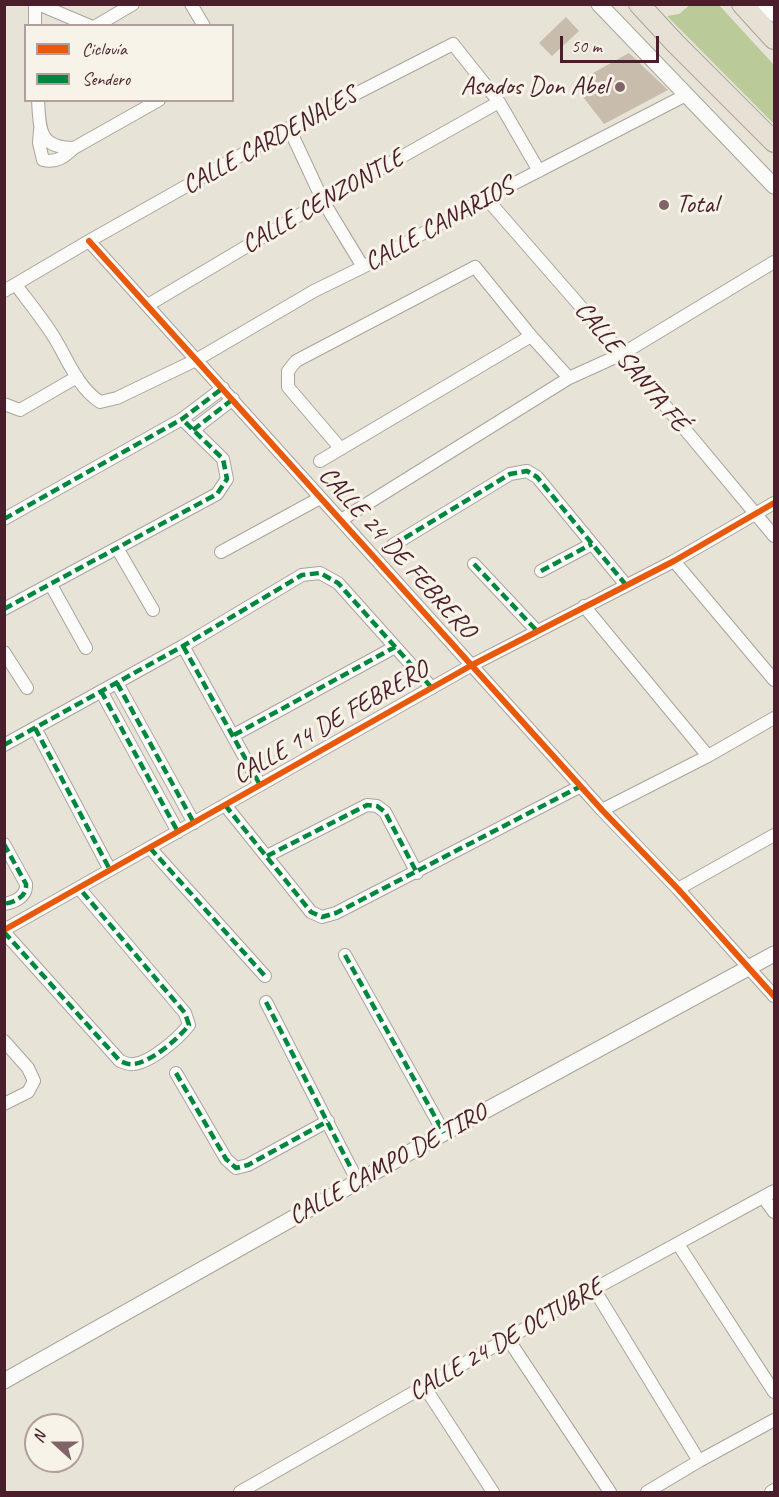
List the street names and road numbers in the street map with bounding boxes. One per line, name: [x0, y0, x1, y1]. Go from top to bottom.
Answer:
street label: CALLE CARDENALES: [177, 80, 363, 202]
street label: CALLE CENZONTLE: [236, 143, 410, 261]
street label: CALLE CANARIOS: [359, 171, 519, 279]
street label: CALLE SANTA FÉ: [567, 295, 695, 439]
street label: CALLE 24 DE FEBRERO: [312, 461, 482, 645]
street label: CALLE 14 DE FEBRERO: [228, 654, 434, 792]
street label: CALLE CAMPO DE TIRO: [283, 1098, 493, 1232]
street label: CALLE 24 DE OCTUBRE: [403, 1272, 609, 1408]

